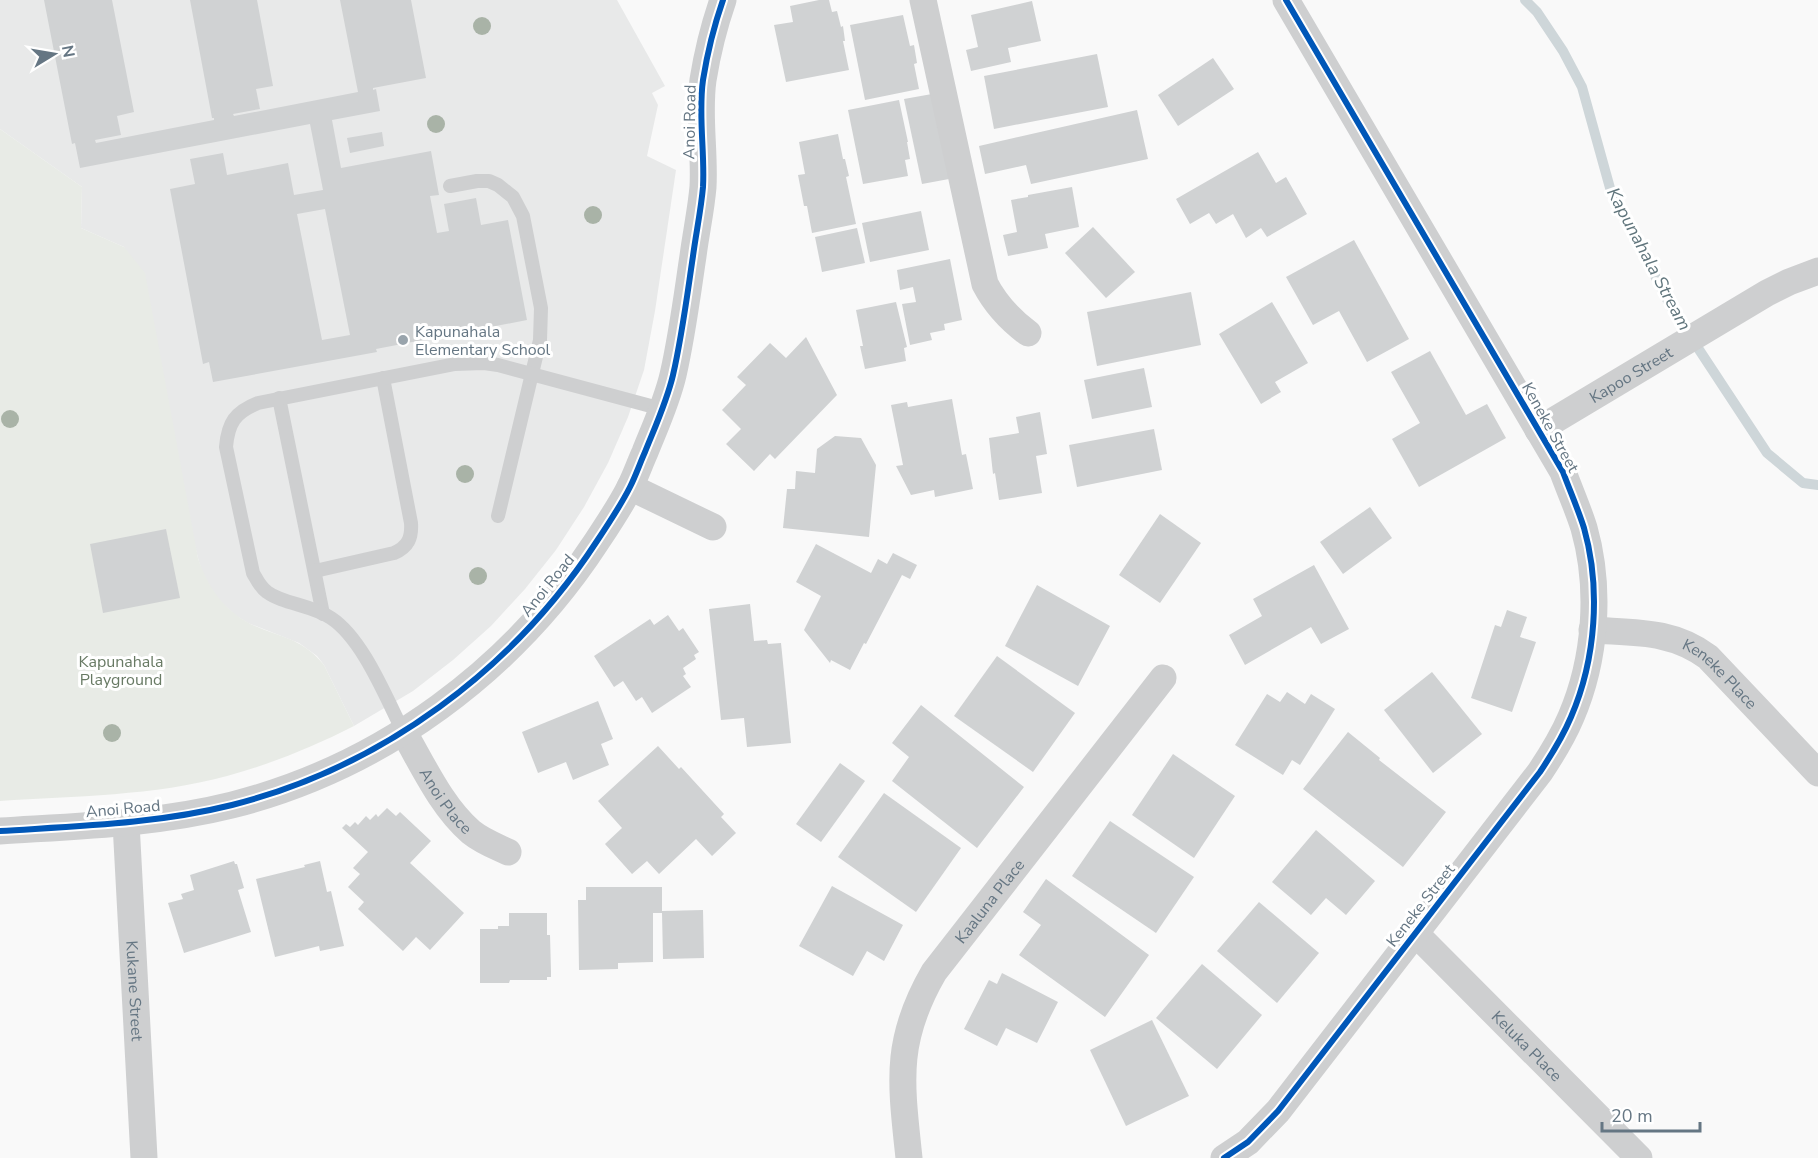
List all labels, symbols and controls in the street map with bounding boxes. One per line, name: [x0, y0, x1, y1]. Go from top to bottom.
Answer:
north arrow: [24, 24, 84, 84]
text: N: [56, 43, 80, 59]
street label: Anoi Road: [678, 84, 702, 160]
water label: Kapunahala Stream: [1601, 183, 1697, 335]
place label: Kapunahala Elementary School: [415, 321, 551, 361]
marker: Kapunahala Elementary School: [396, 333, 410, 347]
street label: Kapoo Street: [1585, 342, 1677, 409]
street label: Keneke Street: [1516, 378, 1584, 477]
street label: Anoi Road: [516, 550, 580, 622]
street label: Keneke Place: [1679, 634, 1762, 714]
park label: Kapunahala Playground: [78, 651, 164, 691]
street label: Anoi Place: [414, 764, 476, 839]
street label: Anoi Road: [85, 795, 161, 823]
street label: Kaaluna Place: [950, 855, 1030, 949]
street label: Keneke Street: [1381, 859, 1460, 952]
street label: Kukane Street: [120, 940, 148, 1042]
street label: Keluka Place: [1486, 1006, 1567, 1087]
scale bar: [1602, 1095, 1700, 1133]
text: 20 m: [1611, 1104, 1653, 1128]

